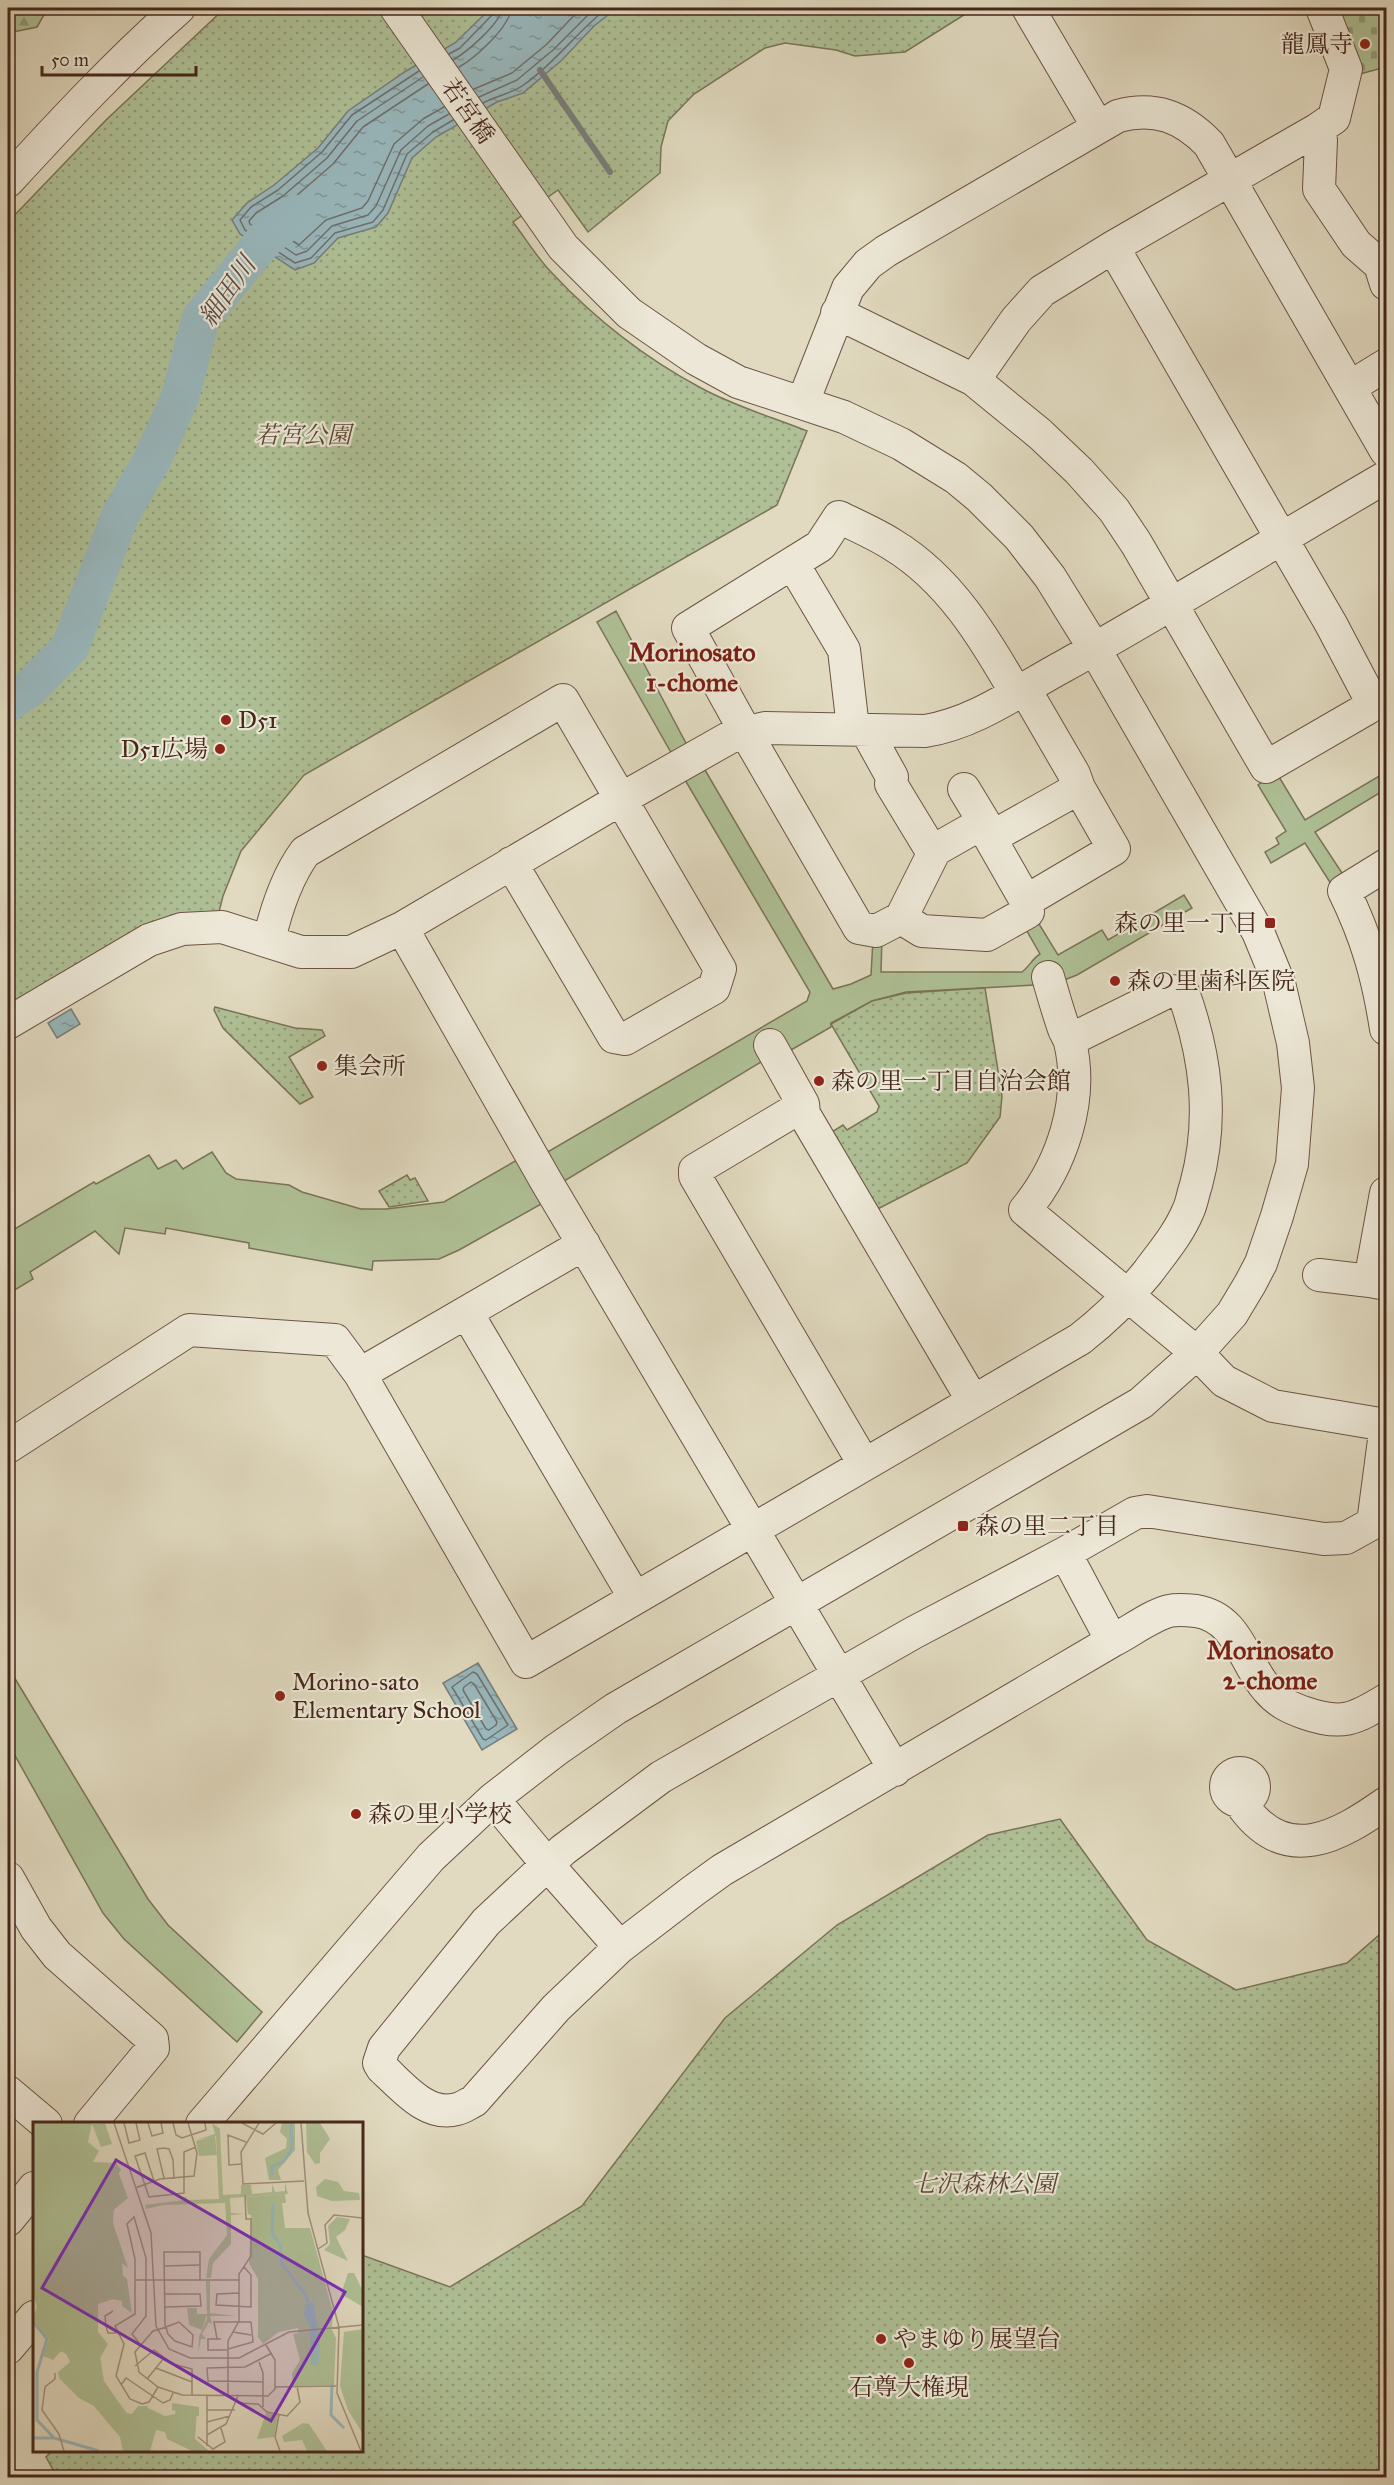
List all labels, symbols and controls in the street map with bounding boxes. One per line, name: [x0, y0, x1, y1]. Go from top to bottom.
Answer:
place label: 龍鳳寺: [1281, 29, 1353, 59]
marker: 龍鳳寺: [1358, 37, 1372, 51]
scale bar: [42, 39, 196, 77]
text: 50 m: [51, 49, 89, 71]
street label: 若宮橋: [435, 73, 501, 149]
water label: 細田川: [192, 247, 264, 332]
park label: 若宮公園: [255, 420, 355, 450]
district label: Morinosato 1-chome: [629, 636, 755, 698]
place label: D51: [238, 705, 278, 735]
marker: D51: [219, 713, 233, 727]
place label: D51広場: [120, 734, 208, 764]
marker: D51広場: [213, 742, 227, 756]
place label: 森の里一丁目: [1114, 908, 1258, 938]
marker: 森の里一丁目: [1263, 916, 1277, 930]
place label: 森の里歯科医院: [1127, 966, 1295, 996]
marker: 森の里歯科医院: [1108, 974, 1122, 988]
place label: 集会所: [334, 1051, 406, 1081]
marker: 集会所: [315, 1059, 329, 1073]
place label: 森の里一丁目自治会館: [831, 1066, 1071, 1096]
marker: 森の里一丁目自治会館: [812, 1074, 826, 1088]
place label: 森の里二丁目: [975, 1511, 1119, 1541]
marker: 森の里二丁目: [956, 1519, 970, 1533]
district label: Morinosato 2-chome: [1207, 1634, 1333, 1696]
place label: Morino-sato Elementary School: [292, 1667, 481, 1725]
marker: Morino-sato Elementary School: [273, 1689, 287, 1703]
place label: 森の里小学校: [368, 1799, 512, 1829]
marker: 森の里小学校: [349, 1807, 363, 1821]
inset map: [33, 2122, 363, 2452]
park label: 七沢森林公園: [912, 2169, 1060, 2199]
place label: やまゆり展望台: [893, 2324, 1061, 2354]
marker: やまゆり展望台: [874, 2332, 888, 2346]
marker: 石尊大権現: [902, 2356, 916, 2370]
place label: 石尊大権現: [849, 2372, 969, 2402]

